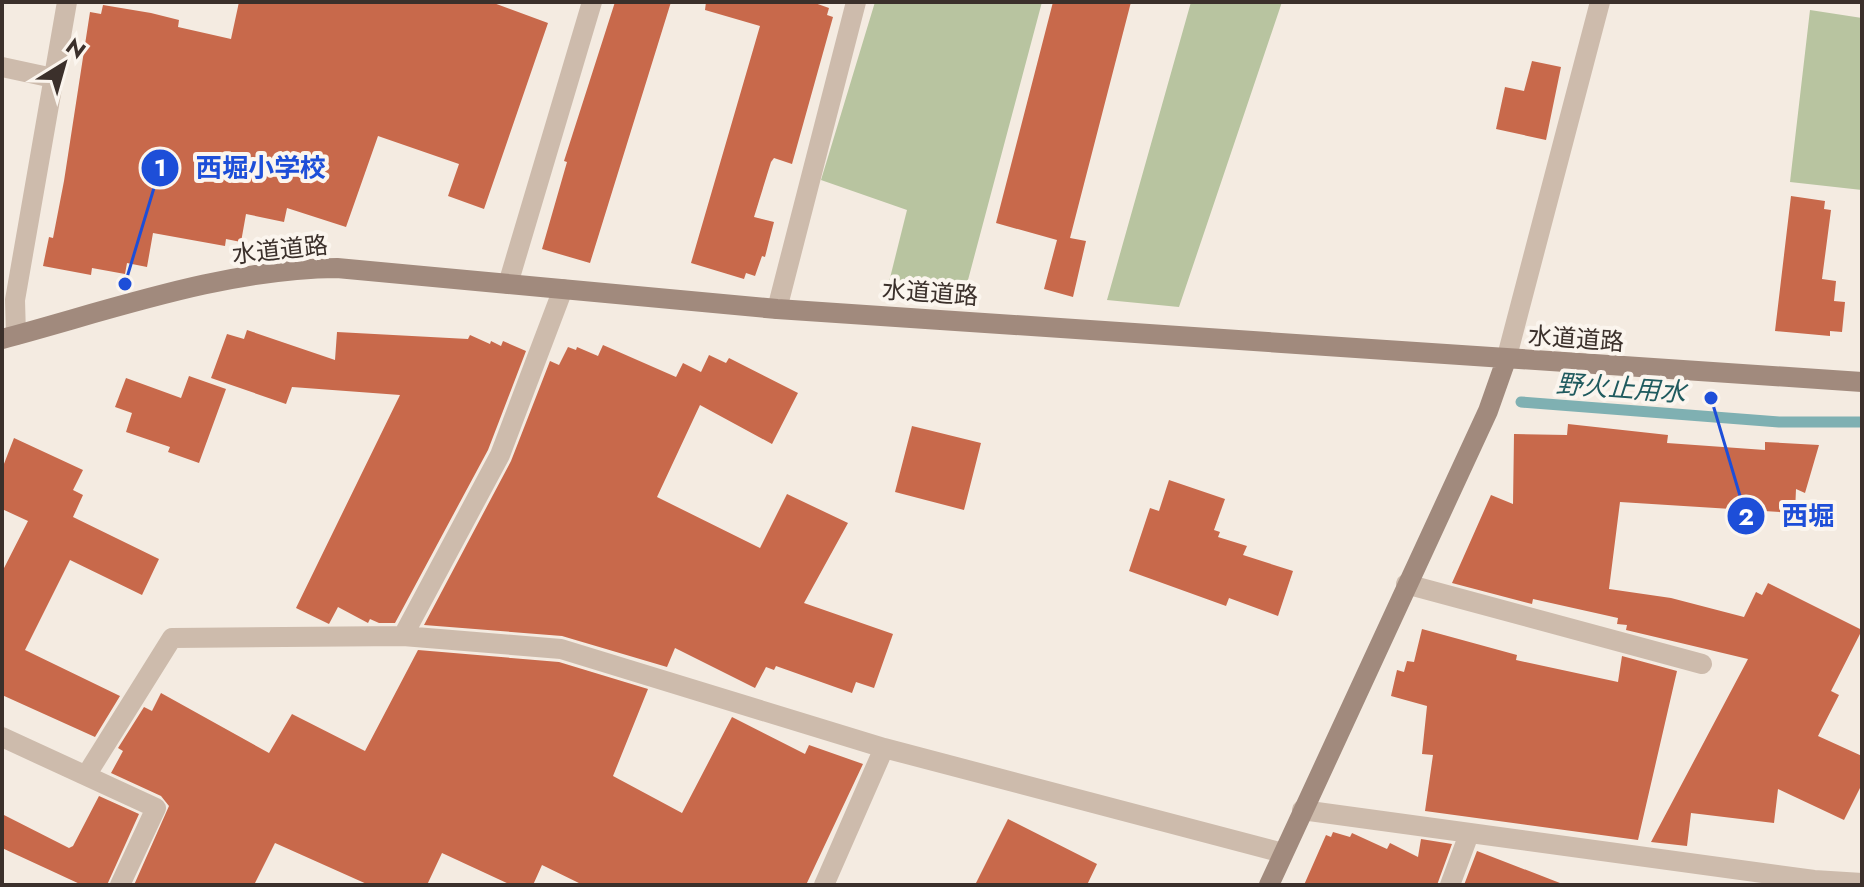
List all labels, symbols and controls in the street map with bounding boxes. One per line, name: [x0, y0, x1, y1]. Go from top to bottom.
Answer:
north arrow: [24, 24, 104, 104]
text: N: [59, 30, 93, 66]
callout: 西堀小学校: [140, 143, 342, 193]
text: 西堀小学校: [196, 149, 326, 187]
text: 1: [154, 150, 166, 185]
street label: 水道道路: [230, 227, 330, 272]
street label: 水道道路: [881, 272, 979, 313]
street label: 水道道路: [1527, 318, 1625, 359]
water label: 野火止用水: [1555, 365, 1690, 412]
callout: 西堀: [1726, 491, 1850, 541]
text: 西堀: [1782, 497, 1834, 535]
text: 2: [1738, 499, 1754, 534]

